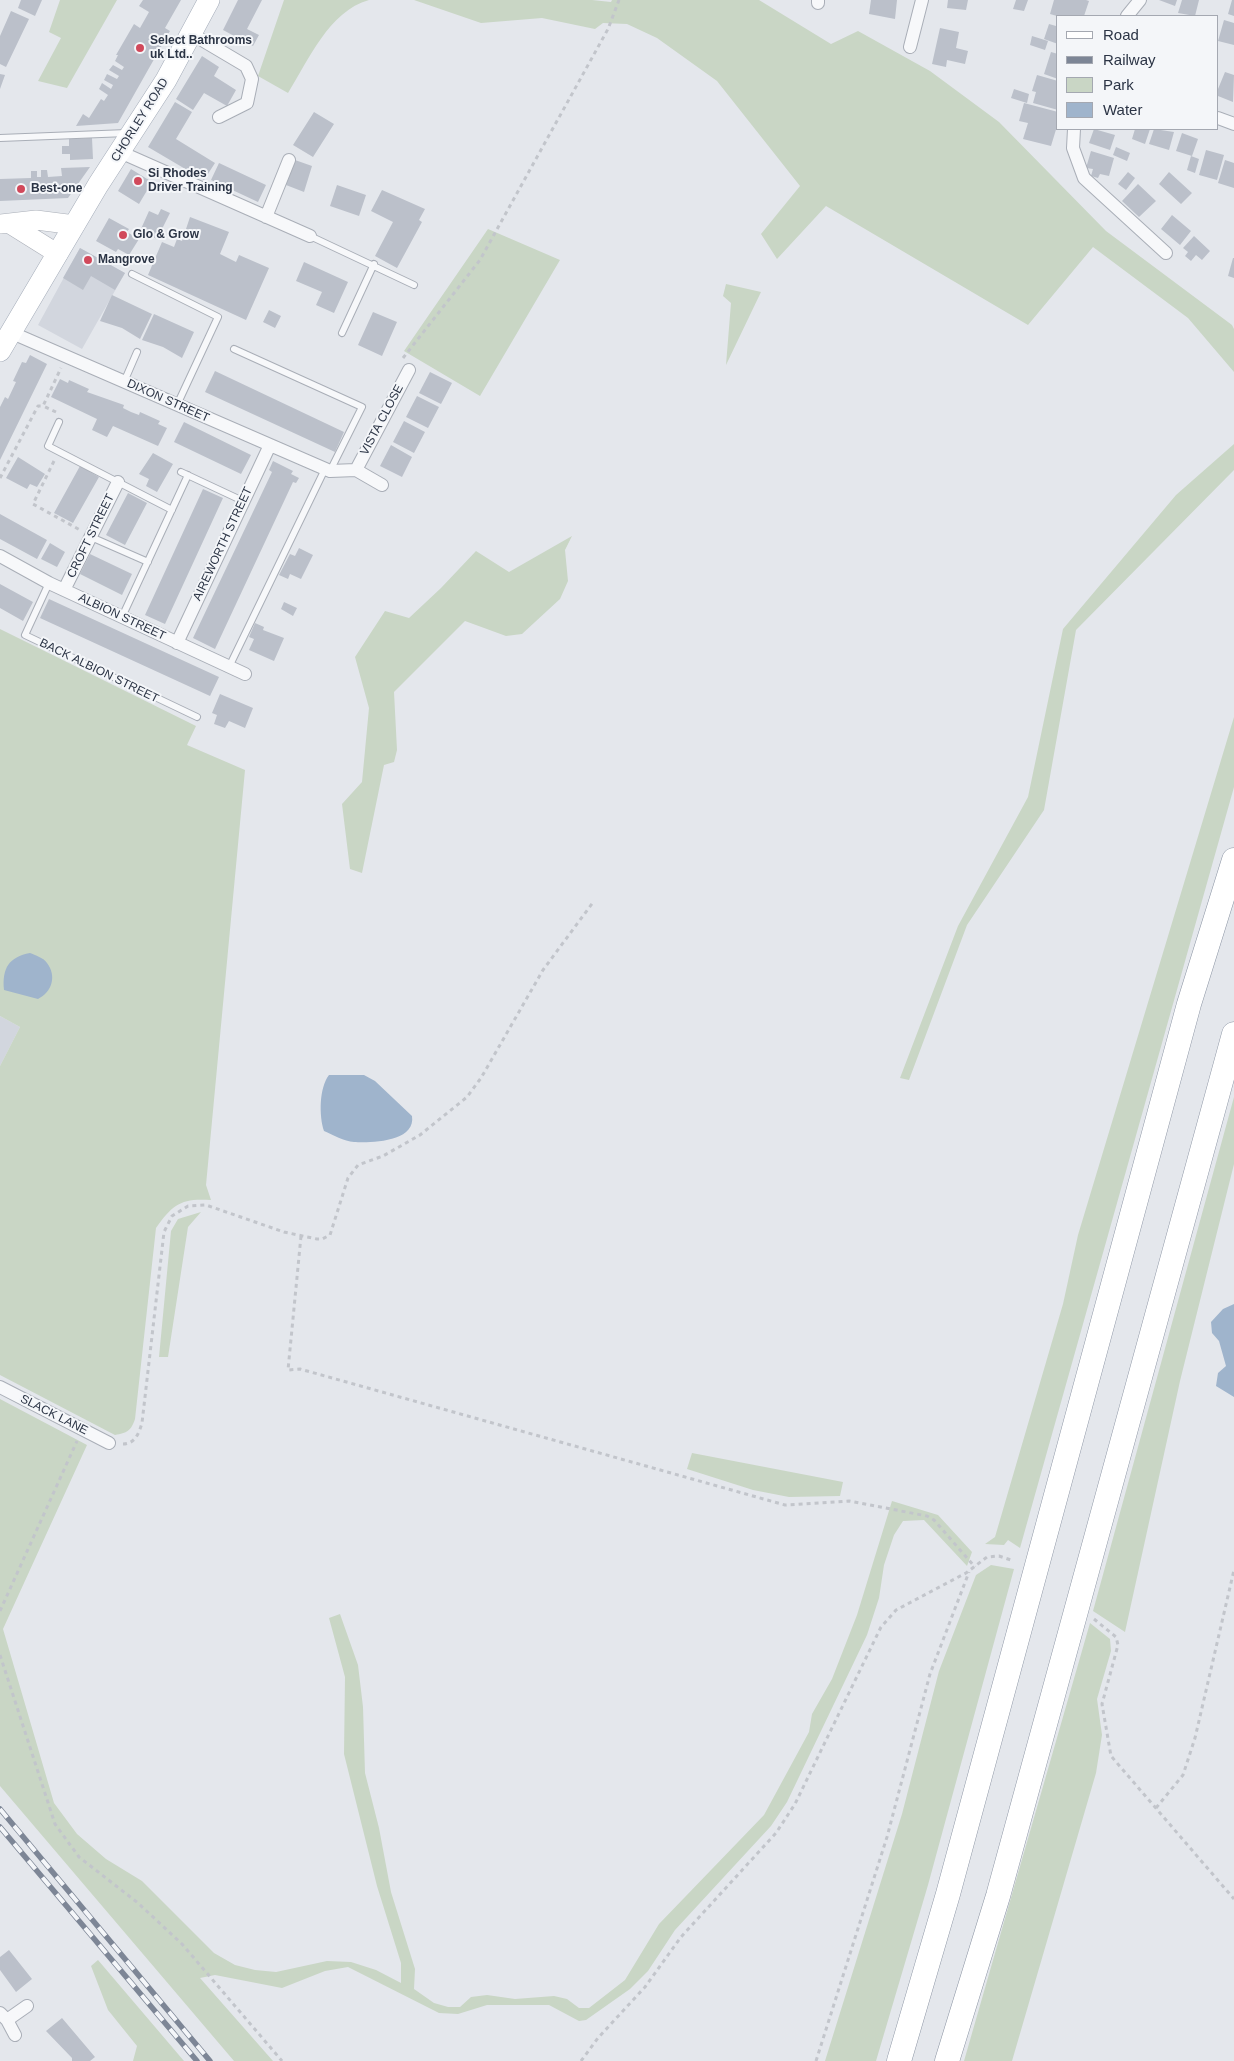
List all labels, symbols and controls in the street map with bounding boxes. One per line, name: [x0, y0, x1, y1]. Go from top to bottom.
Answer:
legend: [1056, 15, 1219, 130]
text: Road: [1103, 26, 1139, 43]
place label: Select Bathrooms uk Ltd..: [150, 34, 252, 62]
marker: Select Bathrooms uk Ltd..: [134, 42, 146, 54]
text: Railway: [1103, 51, 1156, 68]
street label: CHORLEY ROAD: [108, 75, 172, 165]
text: Park: [1103, 76, 1134, 93]
text: Water: [1103, 101, 1142, 118]
place label: Si Rhodes Driver Training: [148, 167, 233, 195]
marker: Si Rhodes Driver Training: [132, 175, 144, 187]
place label: Best-one: [31, 182, 82, 196]
marker: Best-one: [15, 183, 27, 195]
place label: Glo & Grow: [133, 228, 199, 242]
marker: Glo & Grow: [117, 229, 129, 241]
place label: Mangrove: [98, 253, 155, 267]
marker: Mangrove: [82, 254, 94, 266]
street label: DIXON STREET: [125, 376, 211, 426]
street label: VISTA CLOSE: [357, 382, 407, 458]
street label: AIREWORTH STREET: [190, 485, 256, 603]
street label: CROFT STREET: [64, 492, 118, 580]
street label: ALBION STREET: [76, 590, 168, 644]
street label: BACK ALBION STREET: [37, 636, 161, 706]
street label: SLACK LANE: [18, 1392, 90, 1438]

